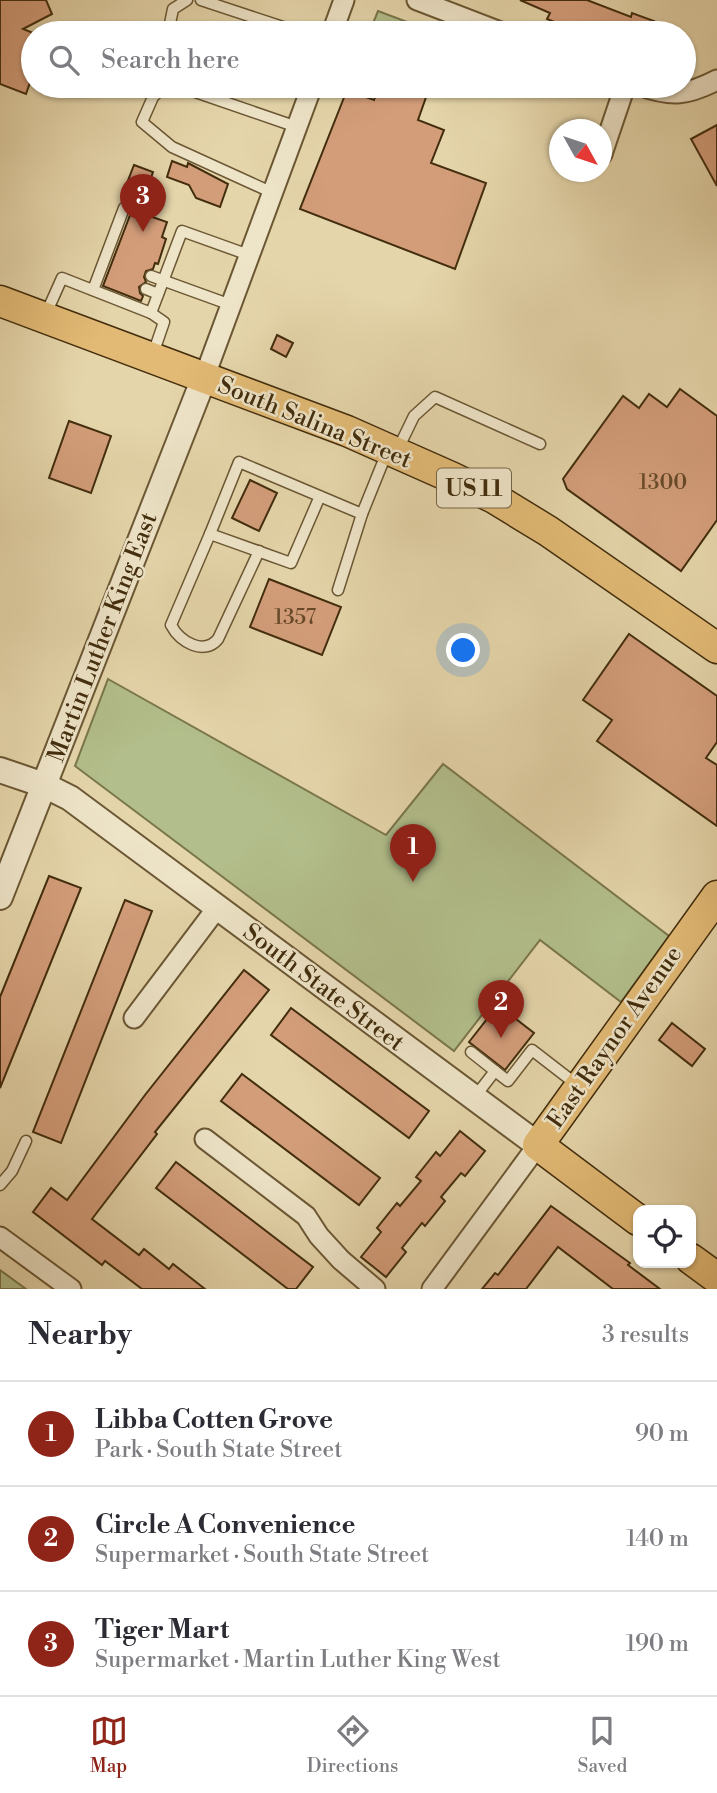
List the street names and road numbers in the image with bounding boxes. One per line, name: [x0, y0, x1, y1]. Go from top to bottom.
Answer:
street label: South Salina Street: [213, 370, 416, 476]
road number: US 11: [437, 468, 511, 508]
street label: Martin Luther King East: [41, 508, 165, 767]
street label: South State Street: [237, 917, 410, 1059]
street label: East Raynor Avenue: [541, 941, 689, 1135]

